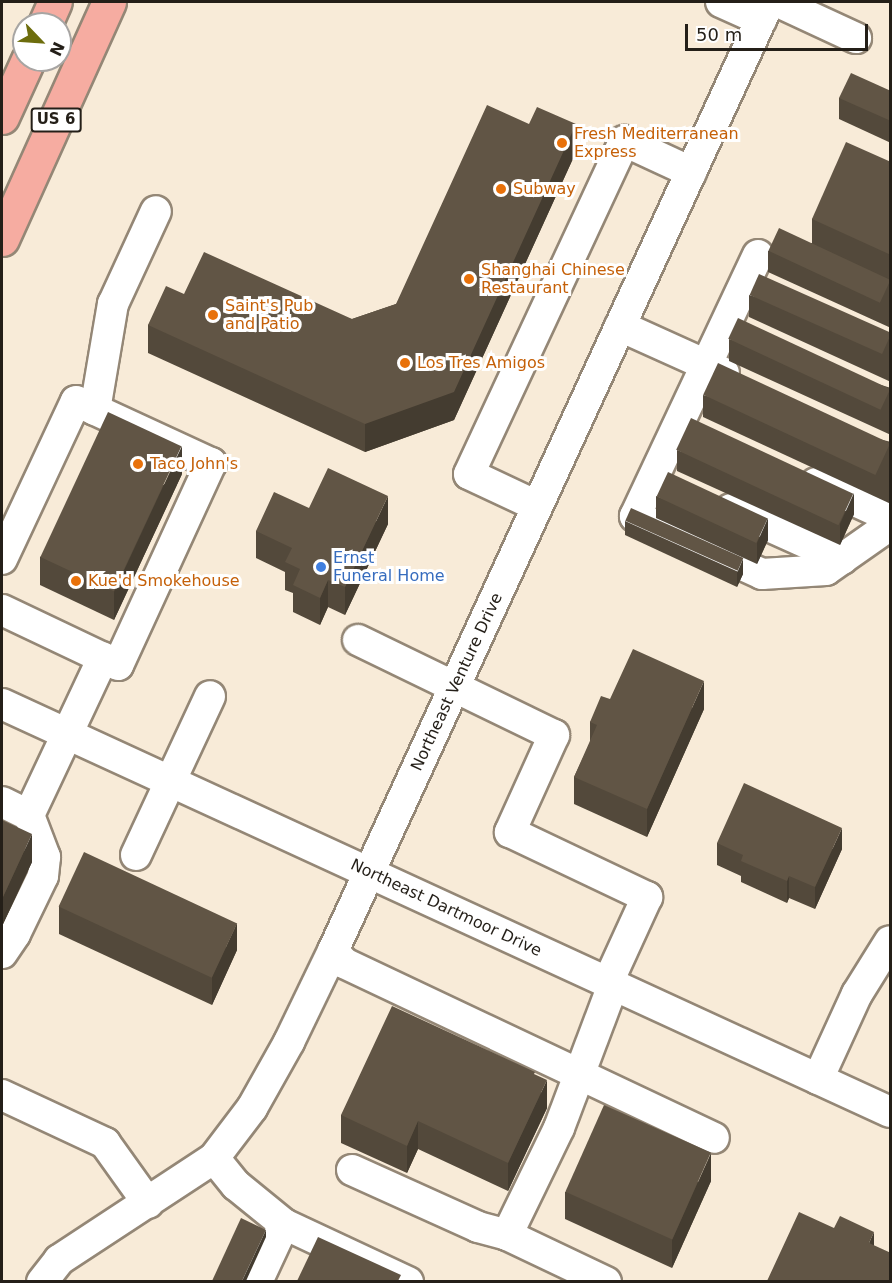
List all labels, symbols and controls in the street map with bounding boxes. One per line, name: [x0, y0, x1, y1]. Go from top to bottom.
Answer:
north arrow: [12, 12, 72, 72]
scale bar: [688, 12, 871, 50]
text: 50 m: [696, 24, 742, 45]
text: N: [46, 39, 68, 59]
road number: US 6: [31, 108, 82, 132]
place label: Fresh Mediterranean Express: [574, 124, 739, 162]
marker: Fresh Mediterranean Express: [555, 136, 569, 150]
place label: Subway: [513, 179, 576, 199]
marker: Subway: [494, 182, 508, 196]
place label: Shanghai Chinese Restaurant: [481, 260, 625, 298]
marker: Shanghai Chinese Restaurant: [462, 272, 476, 286]
place label: Saint's Pub and Patio: [225, 296, 313, 334]
marker: Saint's Pub and Patio: [206, 308, 220, 322]
place label: Los Tres Amigos: [417, 353, 545, 373]
marker: Los Tres Amigos: [398, 356, 412, 370]
place label: Taco John's: [150, 454, 238, 474]
marker: Taco John's: [131, 457, 145, 471]
place label: Ernst Funeral Home: [333, 548, 445, 586]
marker: Ernst Funeral Home: [314, 560, 328, 574]
place label: Kue'd Smokehouse: [88, 571, 240, 591]
marker: Kue'd Smokehouse: [69, 574, 83, 588]
street label: Northeast Venture Drive: [407, 590, 507, 774]
street label: Northeast Dartmoor Drive: [347, 855, 545, 961]

